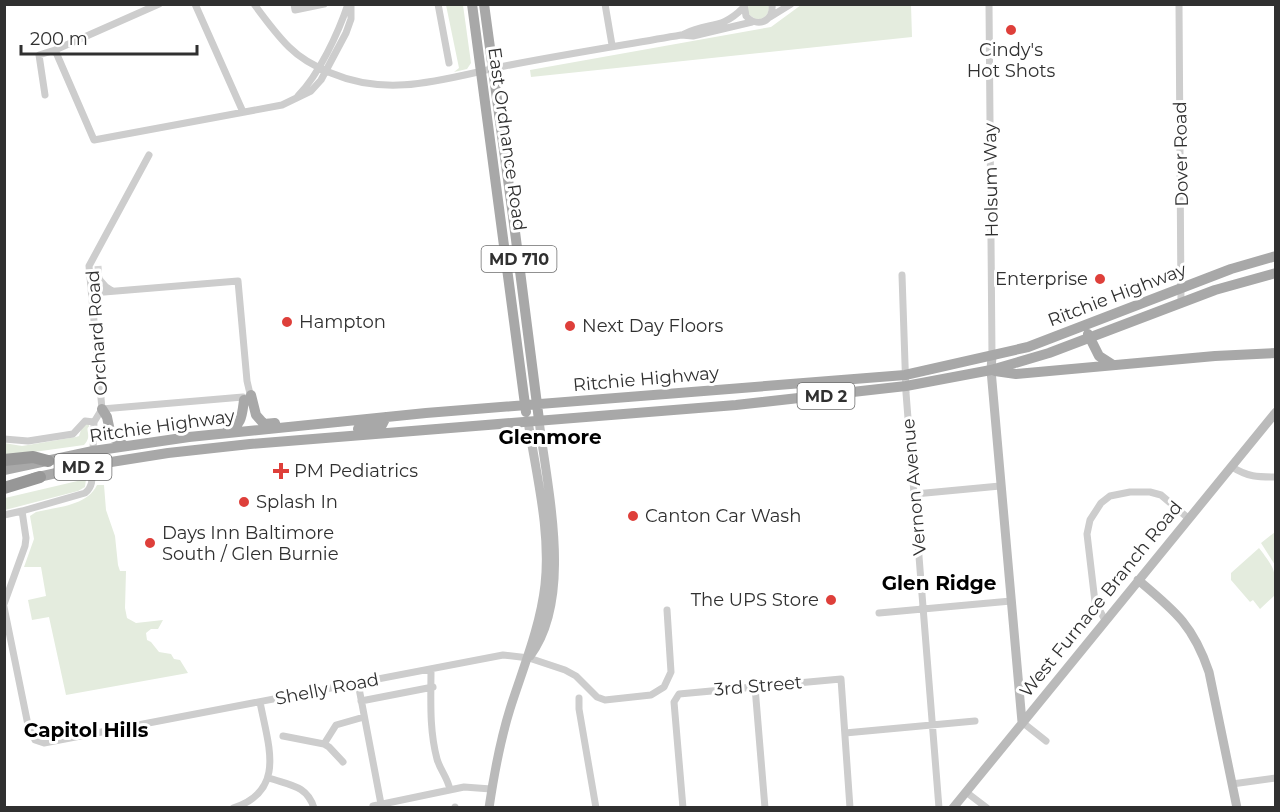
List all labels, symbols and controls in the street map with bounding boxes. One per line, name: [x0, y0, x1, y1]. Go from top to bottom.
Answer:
scale bar: [21, 18, 196, 56]
marker: Cindy's Hot Shots: [1004, 23, 1018, 37]
text: 200 m: [30, 28, 88, 50]
place label: Cindy's Hot Shots: [967, 39, 1055, 82]
street label: East Ordnance Road: [483, 46, 531, 232]
street label: Dover Road: [1169, 101, 1193, 207]
street label: Holsum Way: [979, 122, 1003, 237]
road number: MD 710: [482, 246, 556, 272]
street label: Ritchie Highway: [1045, 258, 1190, 332]
place label: Enterprise: [995, 268, 1088, 290]
street label: Orchard Road: [82, 269, 112, 397]
marker: Enterprise: [1093, 272, 1107, 286]
place label: Hampton: [299, 311, 386, 333]
marker: Hampton: [280, 315, 294, 329]
place label: Next Day Floors: [582, 315, 723, 337]
marker: Next Day Floors: [563, 319, 577, 333]
street label: Ritchie Highway: [572, 362, 720, 396]
road number: MD 2: [798, 383, 854, 409]
street label: Ritchie Highway: [88, 405, 236, 447]
street label: Vernon Avenue: [897, 417, 931, 557]
district label: Glenmore: [498, 425, 602, 449]
road number: MD 2: [54, 454, 112, 480]
place label: PM Pediatrics: [294, 460, 418, 482]
marker: PM Pediatrics: [272, 462, 290, 480]
place label: Splash In: [256, 491, 338, 513]
marker: Splash In: [237, 495, 251, 509]
street label: West Furnace Branch Road: [1015, 496, 1187, 702]
place label: Canton Car Wash: [645, 505, 801, 527]
marker: Canton Car Wash: [626, 509, 640, 523]
place label: Days Inn Baltimore South / Glen Burnie: [162, 522, 339, 565]
marker: Days Inn Baltimore South / Glen Burnie: [143, 536, 157, 550]
district label: Glen Ridge: [882, 571, 996, 595]
place label: The UPS Store: [691, 589, 819, 611]
marker: The UPS Store: [824, 593, 838, 607]
street label: Shelly Road: [273, 668, 381, 710]
street label: 3rd Street: [713, 671, 803, 701]
district label: Capitol Hills: [24, 718, 149, 742]

